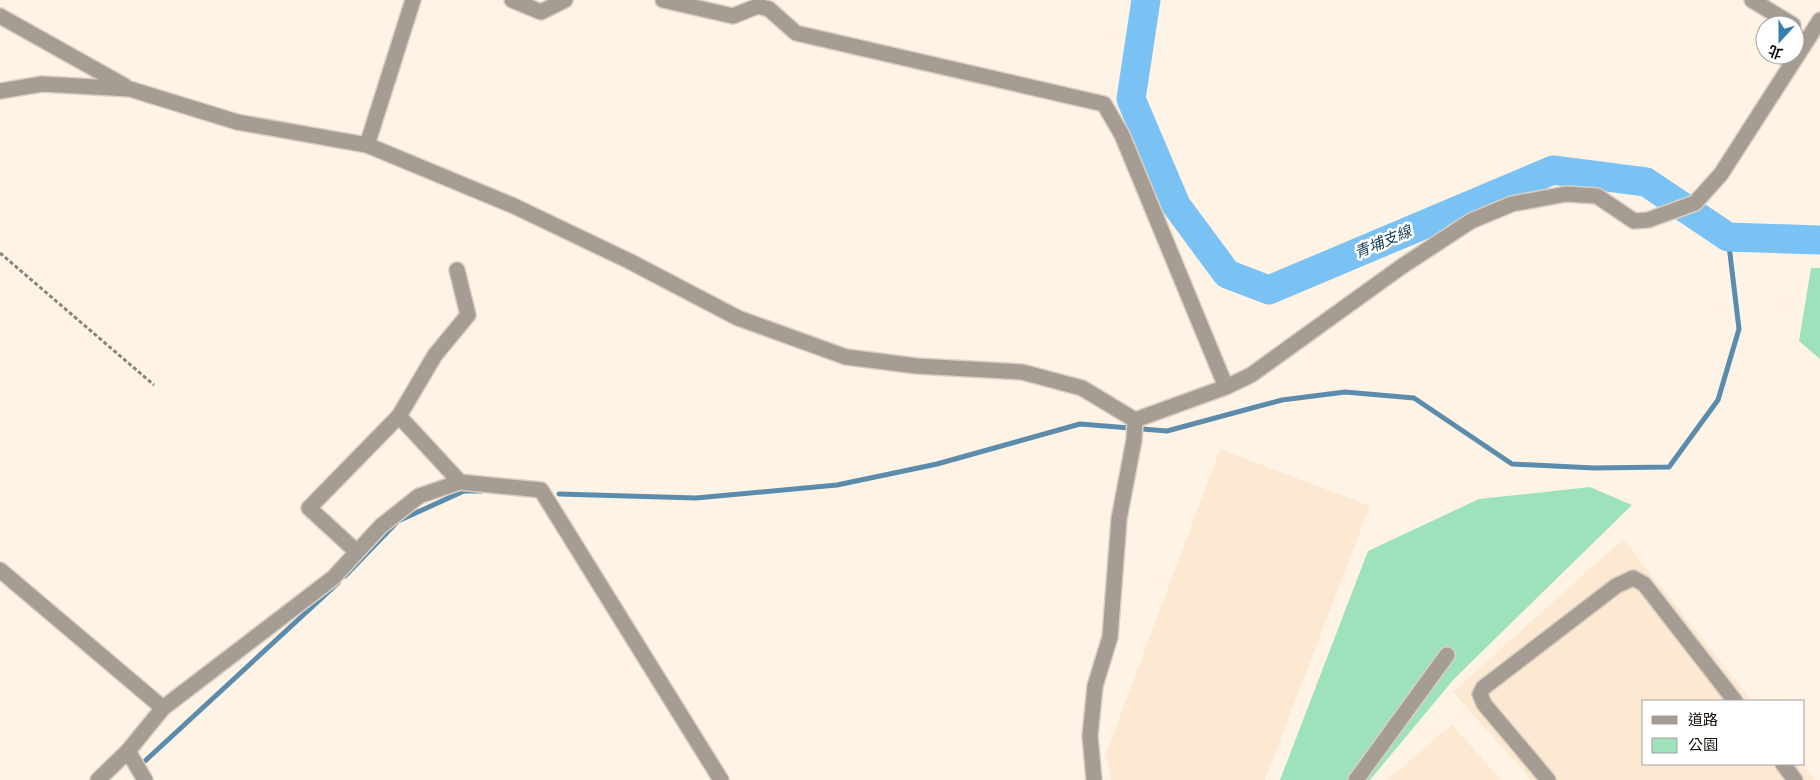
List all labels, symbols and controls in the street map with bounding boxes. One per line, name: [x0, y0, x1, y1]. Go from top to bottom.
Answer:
north arrow: [1755, 15, 1805, 65]
text: 北: [1766, 42, 1785, 62]
water label: 青埔支線: [1352, 221, 1416, 262]
legend: [1642, 700, 1805, 765]
text: 道路: [1688, 711, 1718, 729]
text: 公園: [1688, 736, 1718, 754]

